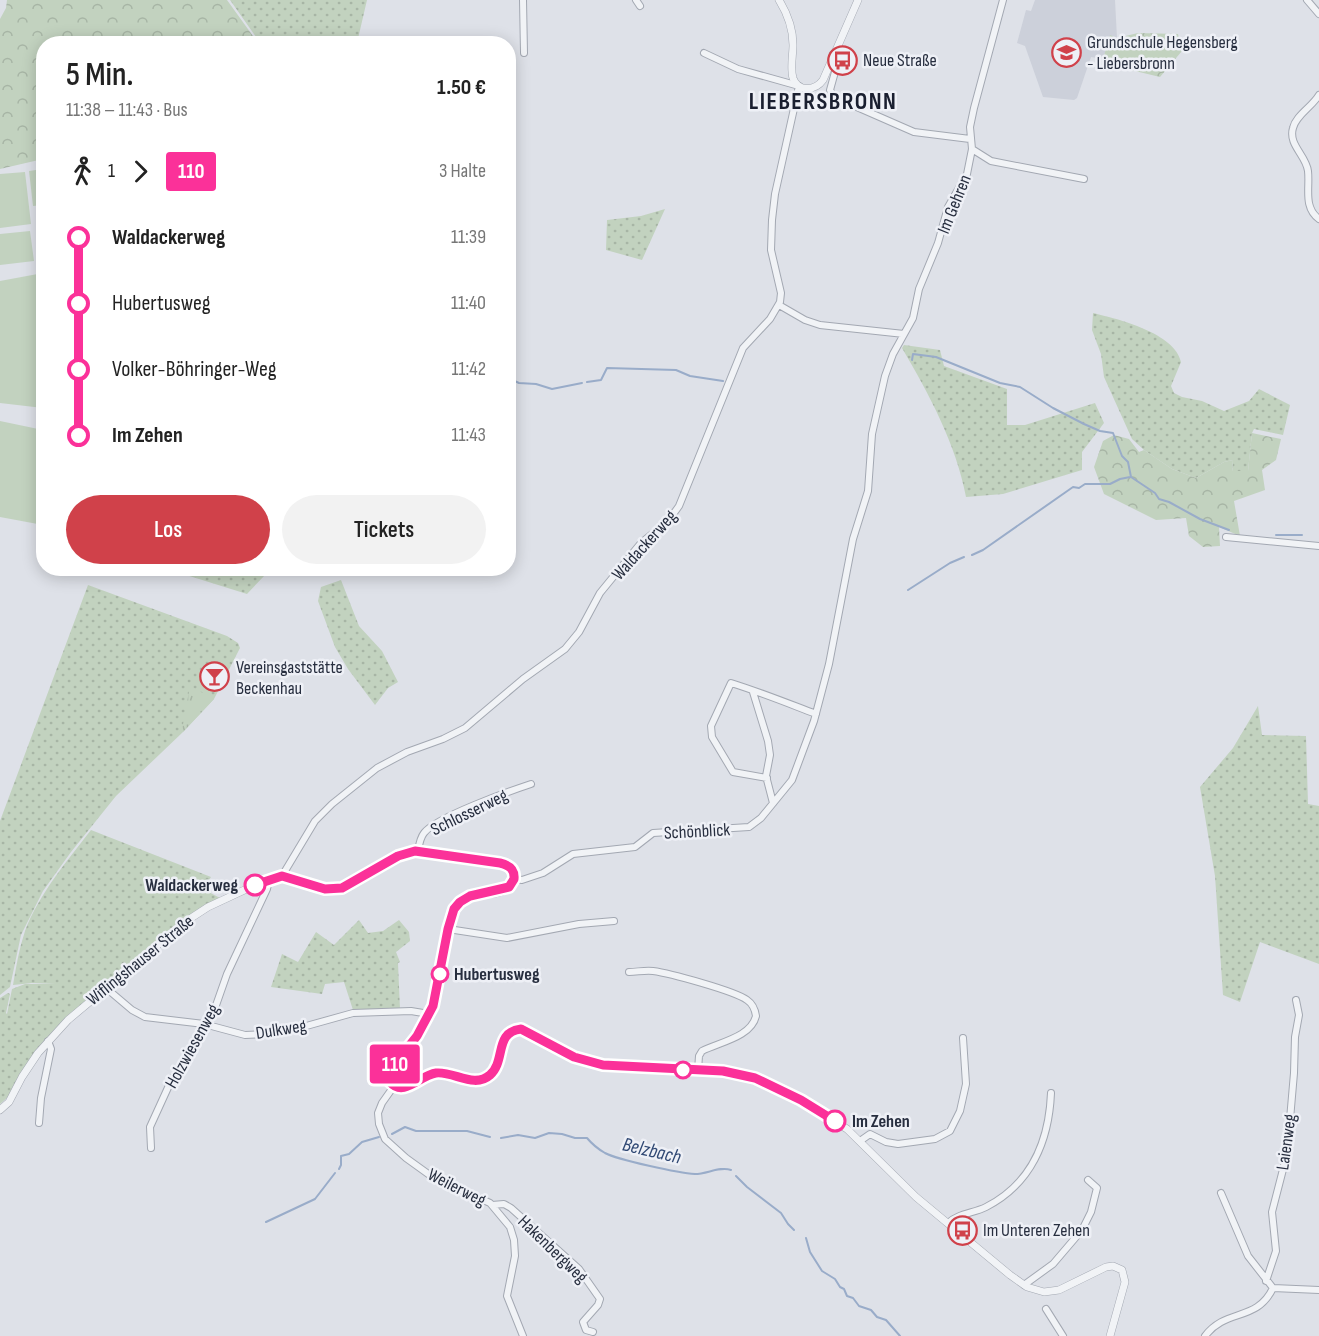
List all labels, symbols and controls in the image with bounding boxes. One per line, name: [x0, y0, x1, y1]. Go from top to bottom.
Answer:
place label: Grundschule Hegensberg - Liebersbronn: [1087, 32, 1238, 74]
school or university icon: Grundschule Hegensberg - Liebersbronn: [1050, 36, 1082, 68]
bus stop icon: Neue Straße: [826, 44, 858, 76]
place label: Neue Straße: [863, 50, 937, 71]
text: 5 Min.: [66, 55, 133, 95]
text: 1.50 €: [437, 74, 486, 101]
district label: LIEBERSBRONN: [749, 87, 897, 116]
text: 11:38 – 11:43 · Bus: [66, 98, 188, 122]
icon: walk: [66, 155, 99, 188]
icon: forward: [124, 155, 157, 188]
text: 1: [108, 159, 115, 183]
text: 110: [178, 159, 204, 184]
text: 3 Halte: [439, 159, 486, 183]
street label: Im Gehren: [933, 172, 976, 237]
text: Waldackerweg: [112, 224, 225, 251]
text: 11:39: [451, 225, 486, 249]
text: Hubertusweg: [112, 290, 211, 317]
text: 11:40: [451, 291, 486, 315]
text: Volker-Böhringer-Weg: [112, 356, 277, 383]
text: 11:42: [452, 357, 486, 381]
text: Im Zehen: [112, 422, 183, 449]
text: 11:43: [451, 423, 486, 447]
button: Los: [66, 495, 270, 564]
button: Tickets: [282, 495, 486, 564]
street label: Waldackerweg: [608, 506, 681, 585]
place label: Vereinsgaststätte Beckenhau: [236, 657, 343, 699]
bar icon: Vereinsgaststätte Beckenhau: [199, 661, 231, 693]
street label: Schlosserweg: [427, 785, 511, 840]
street label: Schönblick: [663, 819, 731, 844]
marker: Waldackerweg: [244, 874, 266, 896]
place label: Waldackerweg: [145, 875, 238, 896]
street label: Wiflingshauser Straße: [83, 911, 198, 1010]
place label: Hubertusweg: [454, 964, 540, 985]
marker: Hubertusweg: [431, 965, 449, 983]
street label: Holzwiesenweg: [161, 1001, 224, 1092]
street label: Dulkweg: [254, 1015, 308, 1044]
line badge: 110: [360, 1044, 430, 1084]
text: 110: [382, 1052, 408, 1077]
unlabelled marker: [674, 1061, 692, 1079]
marker: Im Zehen: [824, 1110, 846, 1132]
place label: Im Zehen: [852, 1111, 910, 1132]
street label: Laienweg: [1272, 1113, 1301, 1171]
water label: Belzbach: [620, 1133, 684, 1169]
street label: Weilerweg: [424, 1164, 489, 1211]
street label: Hakenbergweg: [514, 1211, 592, 1288]
bus stop icon: Im Unteren Zehen: [946, 1214, 978, 1246]
place label: Im Unteren Zehen: [983, 1220, 1090, 1241]

